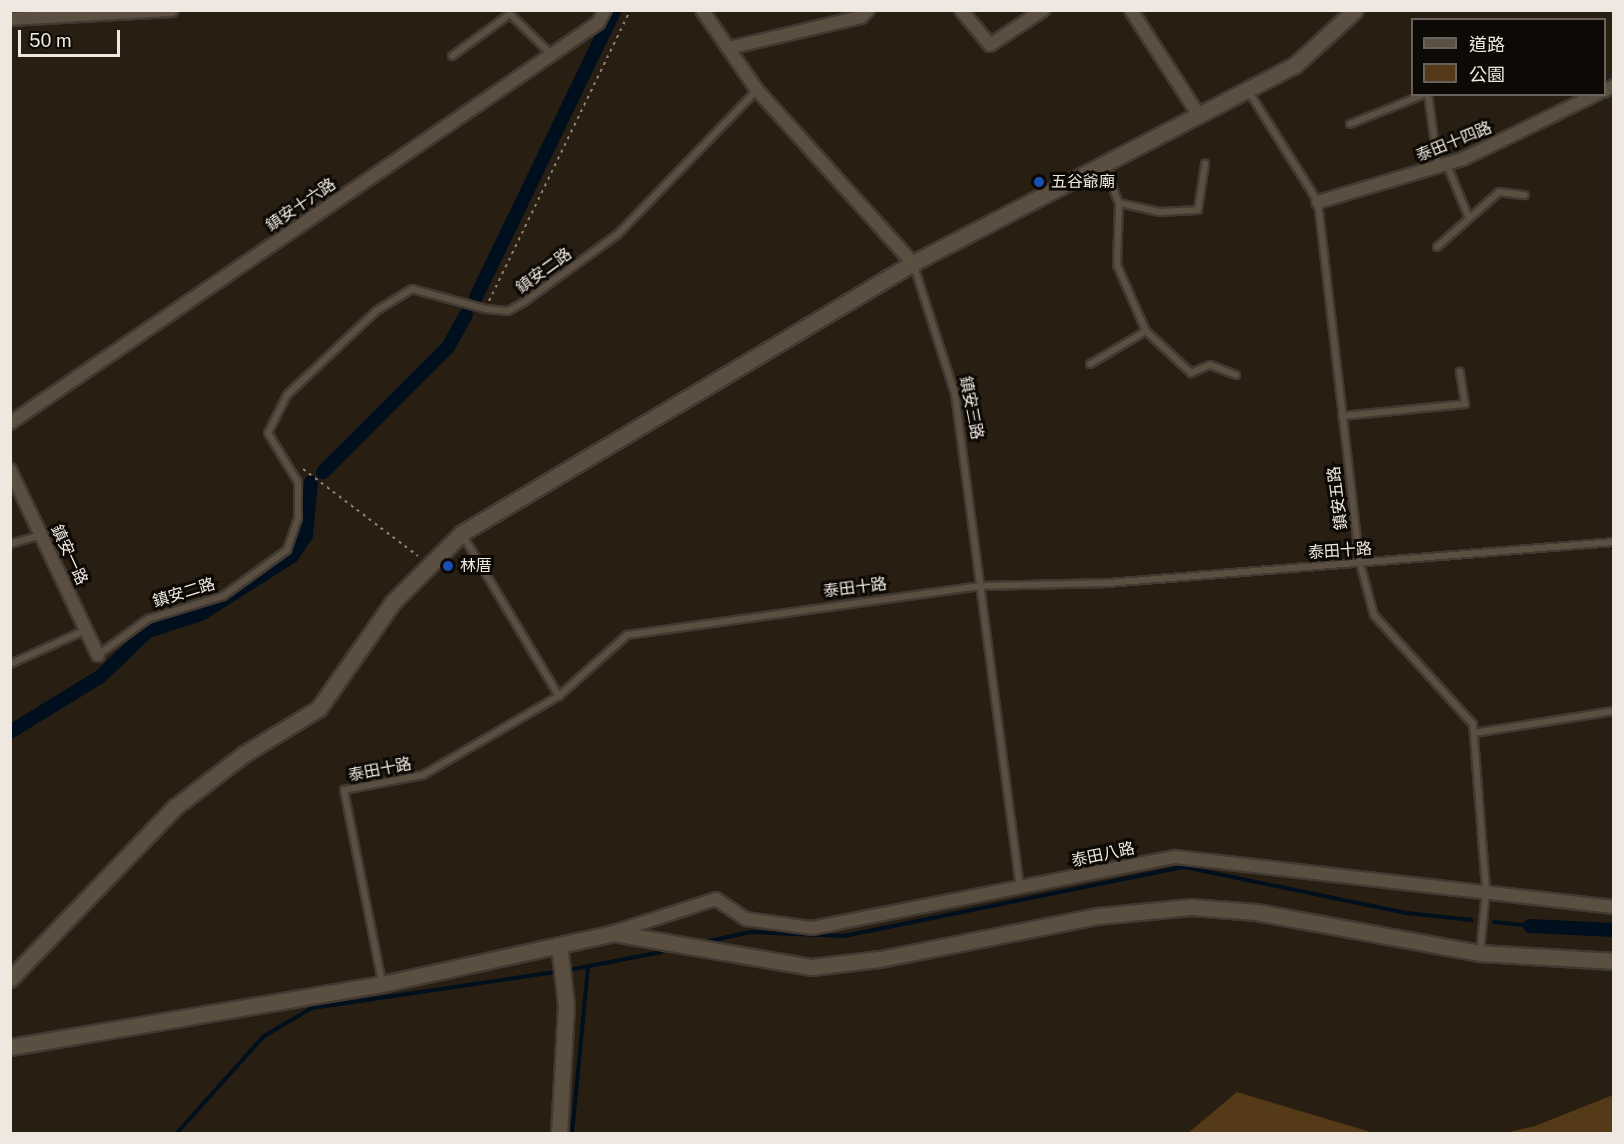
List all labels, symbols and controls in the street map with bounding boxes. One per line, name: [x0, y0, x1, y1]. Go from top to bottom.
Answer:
scale bar: [21, 18, 123, 56]
legend: [1411, 18, 1606, 96]
text: 50 m: [29, 30, 72, 51]
text: 道路: [1469, 34, 1505, 55]
text: 公園: [1469, 64, 1505, 85]
street label: 泰田十四路: [1413, 118, 1495, 166]
place label: 五谷爺廟: [1051, 172, 1115, 192]
street label: 鎮安十六路: [262, 175, 340, 235]
marker: 五谷爺廟: [1032, 175, 1046, 189]
street label: 鎮安二路: [512, 244, 576, 298]
street label: 鎮安三路: [955, 375, 987, 441]
street label: 鎮安五路: [1325, 465, 1351, 531]
street label: 鎮安一路: [47, 522, 91, 588]
street label: 泰田十路: [1307, 539, 1373, 563]
place label: 林厝: [460, 556, 492, 576]
marker: 林厝: [441, 559, 455, 573]
street label: 鎮安二路: [151, 574, 217, 612]
street label: 泰田十路: [822, 575, 888, 601]
street label: 泰田十路: [347, 754, 413, 786]
street label: 泰田八路: [1070, 839, 1136, 871]

